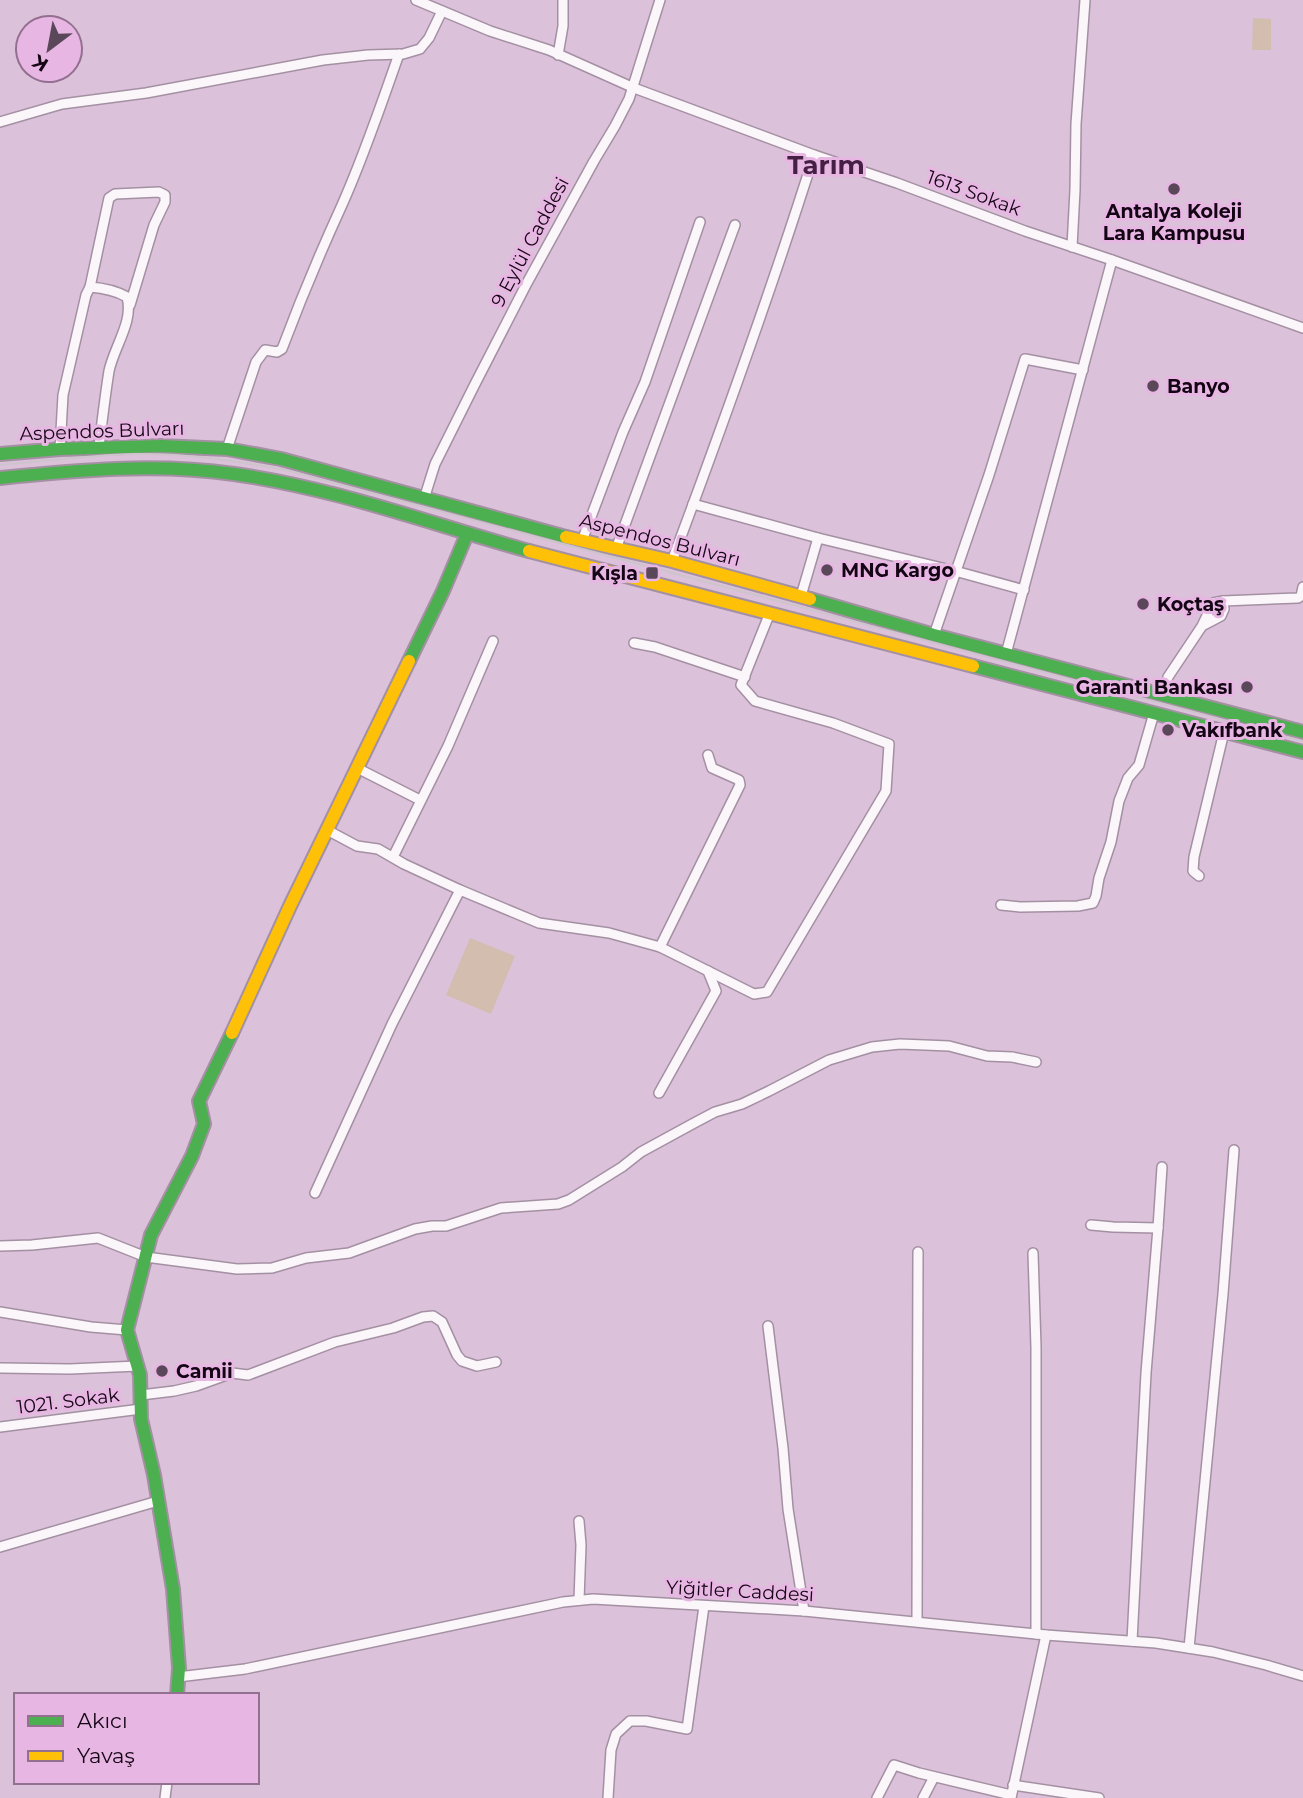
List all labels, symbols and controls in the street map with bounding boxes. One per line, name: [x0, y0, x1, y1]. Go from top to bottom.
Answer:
north arrow: [14, 14, 84, 84]
text: K: [27, 49, 52, 76]
district label: Tarım: [787, 149, 865, 181]
street label: 1613 Sokak: [924, 165, 1025, 221]
street label: 9 Eylül Caddesi: [486, 173, 574, 311]
marker: Antalya Koleji Lara Kampusu: [1166, 181, 1182, 197]
place label: Antalya Koleji Lara Kampusu: [1103, 200, 1245, 245]
place label: Banyo: [1167, 375, 1230, 398]
marker: Banyo: [1145, 378, 1161, 394]
street label: Aspendos Bulvarı: [19, 417, 185, 445]
street label: Aspendos Bulvarı: [577, 509, 743, 571]
place label: MNG Kargo: [841, 559, 954, 582]
place label: Kışla: [591, 562, 638, 585]
marker: MNG Kargo: [819, 562, 835, 578]
marker: Kışla: [644, 565, 660, 581]
place label: Koçtaş: [1157, 593, 1224, 616]
marker: Koçtaş: [1135, 596, 1151, 612]
place label: Garanti Bankası: [1076, 676, 1233, 699]
marker: Garanti Bankası: [1239, 679, 1255, 695]
place label: Vakıfbank: [1181, 719, 1283, 742]
marker: Vakıfbank: [1160, 722, 1176, 738]
place label: Camii: [176, 1360, 233, 1383]
marker: Camii: [154, 1363, 170, 1379]
street label: 1021. Sokak: [15, 1383, 121, 1419]
street label: Yiğitler Caddesi: [666, 1576, 814, 1606]
legend: [14, 1693, 259, 1784]
text: Akıcı: [77, 1708, 128, 1733]
text: Yavaş: [77, 1743, 135, 1768]

